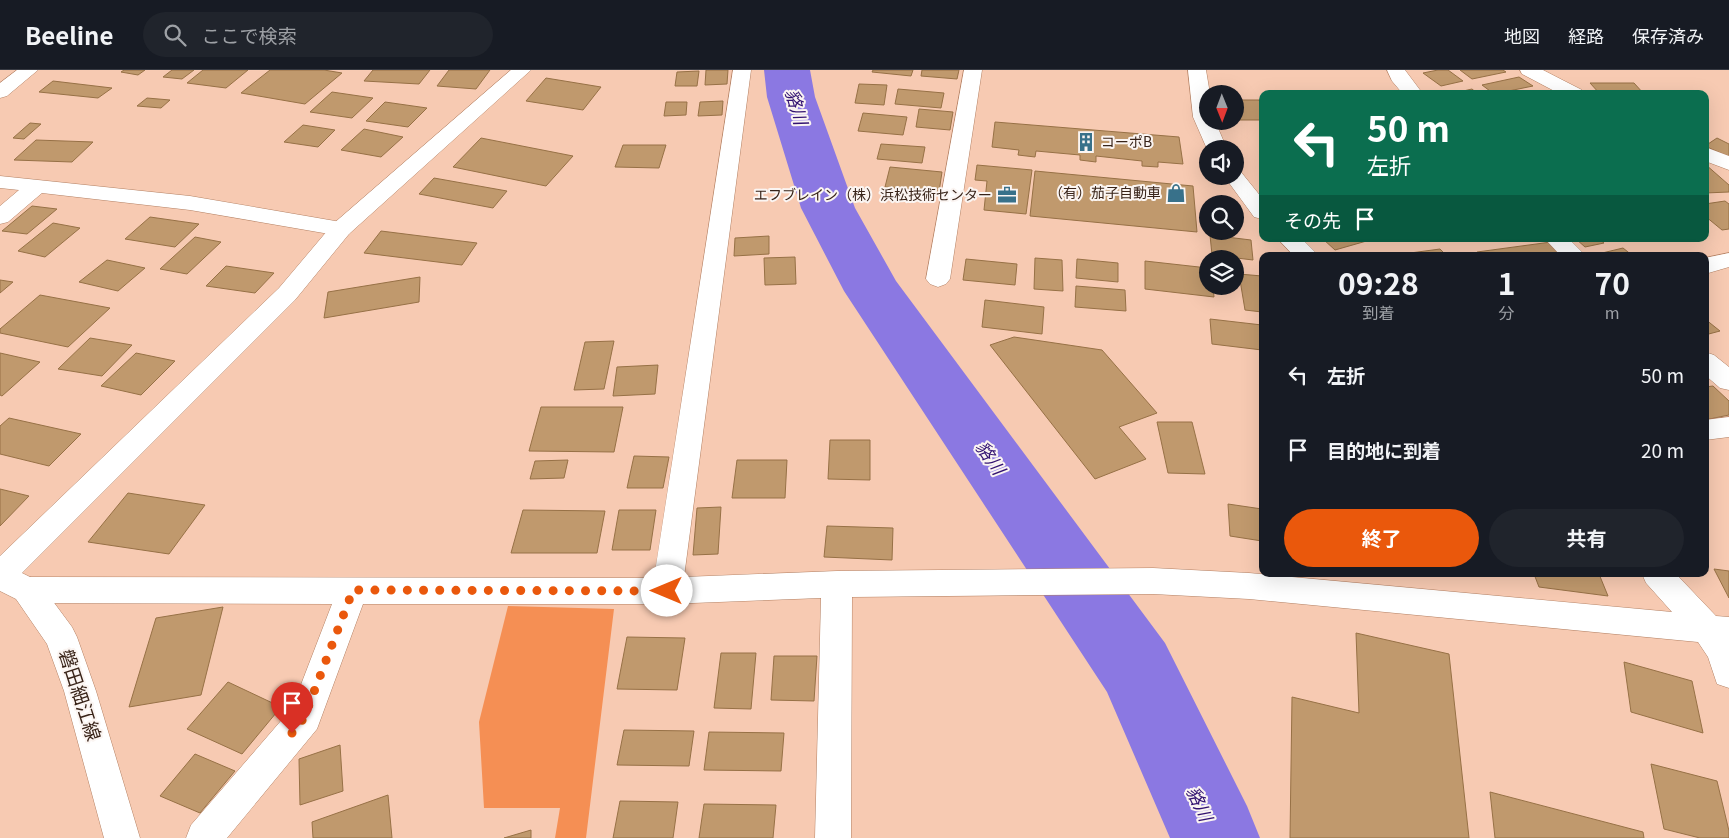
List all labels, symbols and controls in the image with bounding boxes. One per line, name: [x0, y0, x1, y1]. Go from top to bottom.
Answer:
search box: [143, 12, 493, 57]
text: Beeline: [25, 17, 113, 52]
icon: search: [161, 21, 189, 49]
text: ここで検索: [201, 21, 296, 48]
text: 地図: [1504, 22, 1540, 48]
text: 経路: [1568, 22, 1604, 48]
text: 保存済み: [1632, 22, 1704, 48]
north arrow: [1199, 85, 1244, 130]
map controls: [1199, 85, 1244, 295]
water label: 貉川: [780, 86, 816, 129]
text: 50 m: [1367, 101, 1450, 152]
icon: left: [1284, 110, 1349, 175]
building icon: コーポB: [1075, 131, 1097, 153]
place label: コーポB: [1101, 131, 1152, 151]
button: sound: [1199, 140, 1244, 185]
text: 左折: [1367, 148, 1411, 180]
place label: （有）茄子自動車: [1049, 182, 1161, 202]
shop icon: （有）茄子自動車: [1165, 182, 1187, 204]
place label: エフブレイン（株）浜松技術センター: [754, 184, 992, 204]
office icon: エフブレイン（株）浜松技術センター: [996, 184, 1018, 206]
button: search: [1199, 195, 1244, 240]
icon: arrive: [1351, 205, 1379, 233]
text: その先: [1284, 206, 1341, 233]
button: layers: [1199, 250, 1244, 295]
text: 09:28: [1338, 260, 1419, 304]
text: 1: [1498, 260, 1515, 304]
text: 70: [1595, 260, 1630, 304]
text: 到着: [1362, 300, 1394, 324]
text: 分: [1499, 300, 1515, 324]
text: m: [1605, 300, 1620, 324]
icon: left: [1284, 361, 1312, 389]
text: 左折: [1327, 361, 1365, 388]
text: 50 m: [1641, 361, 1684, 388]
water label: 貉川: [971, 435, 1014, 481]
icon: arrive: [1284, 436, 1312, 464]
text: 目的地に到着: [1327, 436, 1441, 463]
text: 20 m: [1641, 436, 1684, 463]
button: 終了: [1284, 509, 1479, 567]
button: 共有: [1489, 509, 1684, 567]
position arrow: [640, 564, 692, 616]
street label: 磐田細江線: [54, 645, 109, 744]
pin: [271, 682, 313, 733]
icon: arrive: [278, 689, 306, 717]
water label: 貉川: [1181, 781, 1221, 827]

